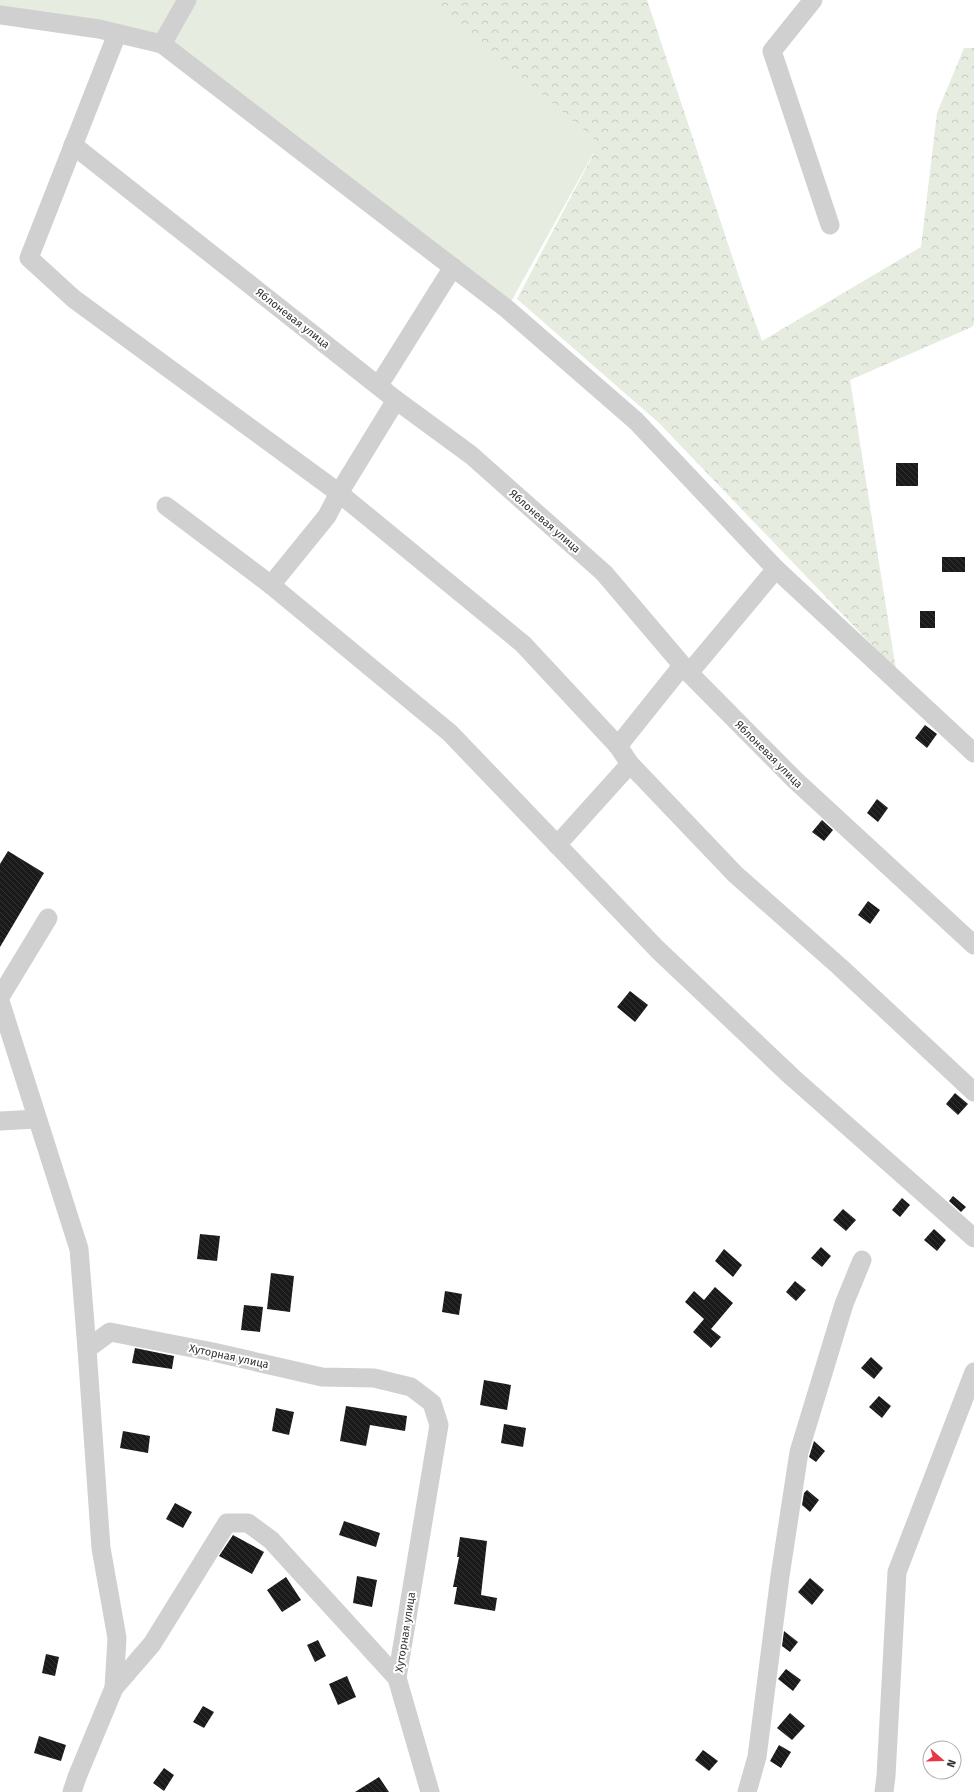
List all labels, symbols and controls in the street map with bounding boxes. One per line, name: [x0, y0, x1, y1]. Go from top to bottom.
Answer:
street label: Яблоневая улица: [253, 286, 332, 351]
street label: Яблоневая улица: [506, 487, 583, 556]
street label: Яблоневая улица: [732, 718, 805, 791]
street label: Хуторная улица: [188, 1342, 270, 1371]
street label: Хуторная улица: [393, 1591, 418, 1673]
north arrow: [922, 1740, 962, 1780]
text: N: [944, 1758, 958, 1769]

